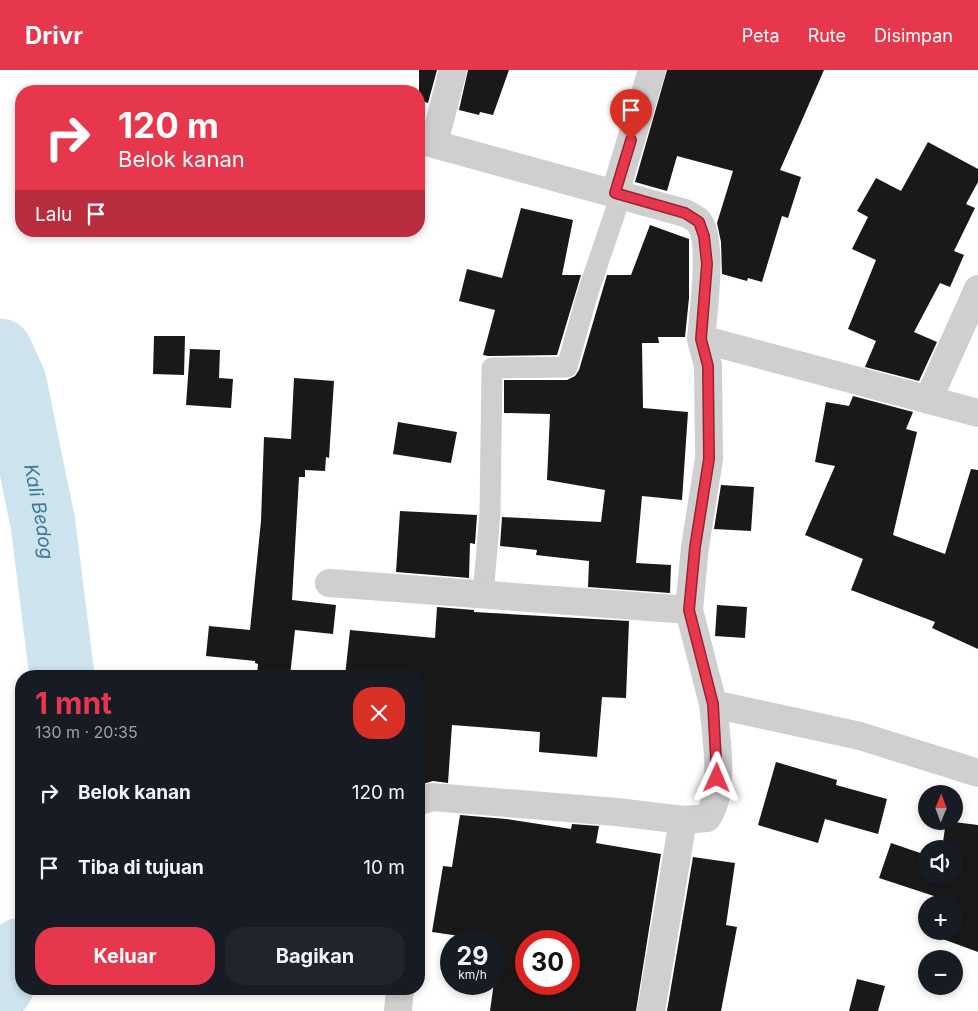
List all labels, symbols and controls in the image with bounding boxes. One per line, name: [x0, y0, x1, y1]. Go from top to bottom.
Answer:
text: Drivr: [25, 21, 83, 50]
text: Peta: [742, 25, 780, 46]
text: Rute: [808, 25, 846, 46]
text: Disimpan: [874, 25, 953, 46]
pin: [610, 89, 652, 140]
icon: arrive: [617, 96, 645, 124]
text: 120 m: [118, 104, 219, 146]
icon: right: [35, 105, 100, 170]
text: Belok kanan: [118, 146, 245, 172]
icon: arrive: [82, 200, 110, 228]
text: Lalu: [35, 203, 72, 226]
water label: Kali Bedog: [19, 462, 58, 561]
text: 1 mnt: [35, 685, 112, 721]
button: close: [353, 687, 405, 739]
text: 130 m · 20:35: [35, 722, 138, 742]
position arrow: [690, 751, 742, 803]
icon: right: [35, 779, 63, 807]
text: Belok kanan: [78, 781, 191, 804]
text: 120 m: [352, 781, 405, 804]
north arrow: [918, 785, 962, 830]
map controls: [918, 785, 963, 995]
button: sound: [918, 840, 963, 885]
icon: arrive: [35, 854, 63, 882]
text: Tiba di tujuan: [78, 856, 204, 879]
text: 10 m: [363, 856, 405, 879]
button: +: [918, 895, 963, 940]
button: Keluar: [35, 927, 215, 985]
button: Bagikan: [225, 927, 405, 985]
speed limit sign: 30: [515, 930, 580, 995]
text: 29: [457, 941, 488, 971]
button: −: [918, 950, 963, 995]
text: km/h: [458, 967, 487, 982]

